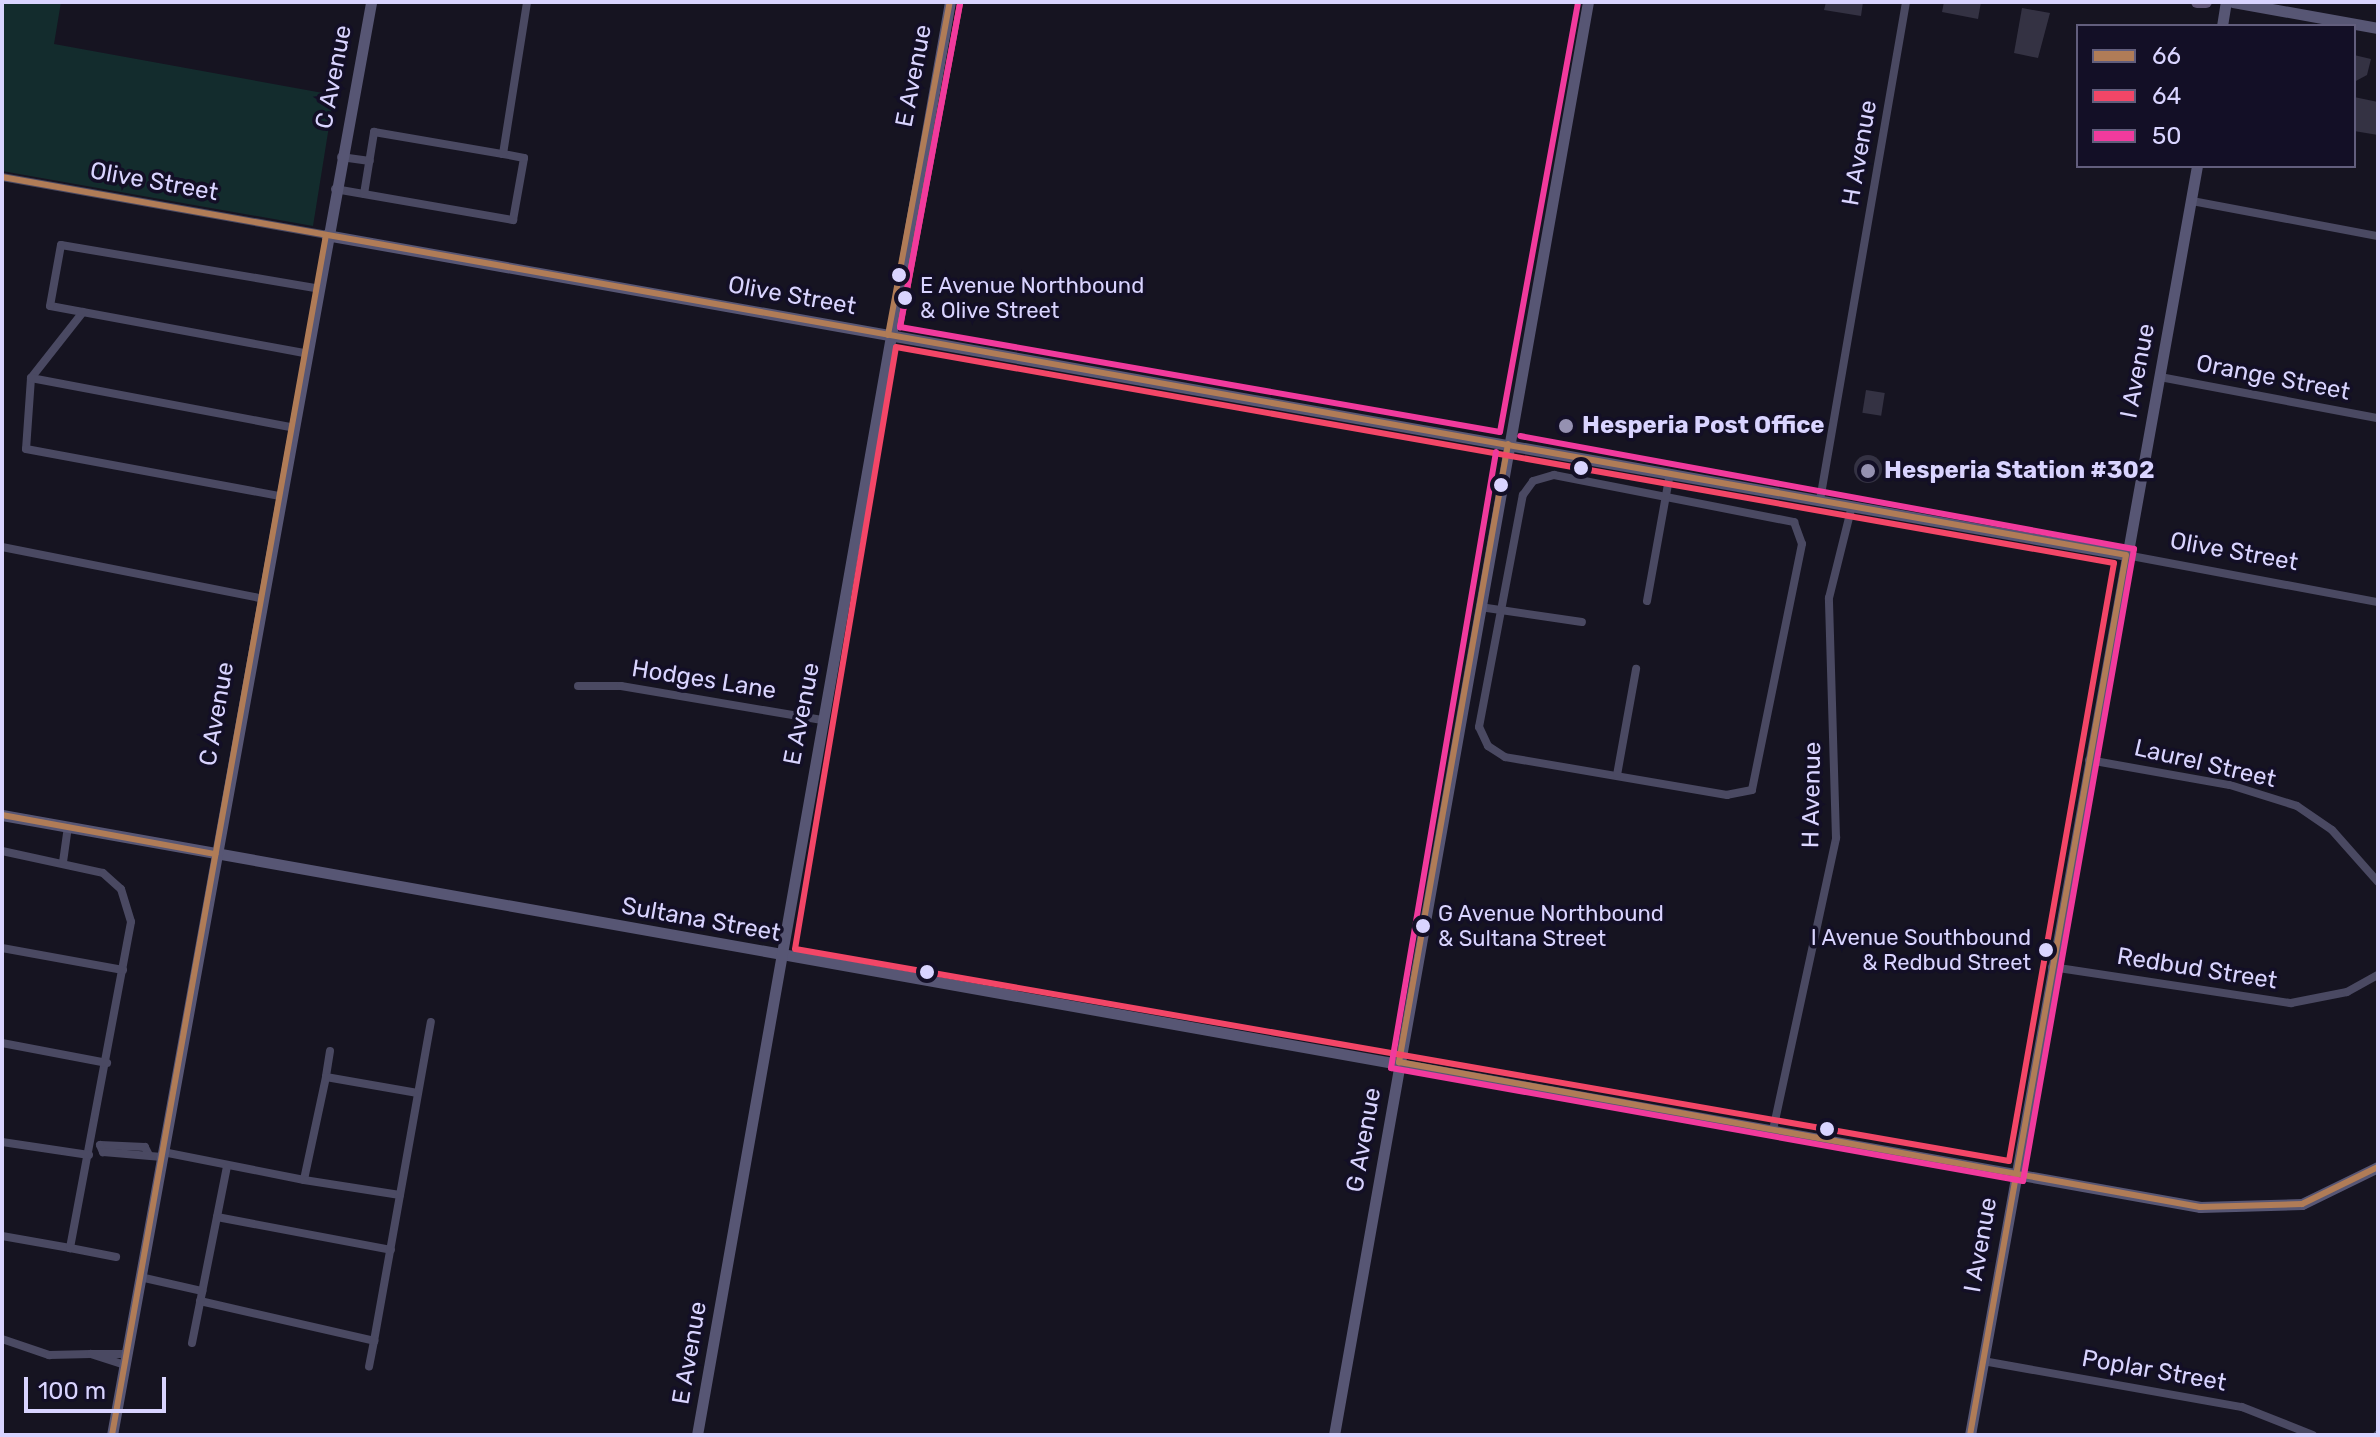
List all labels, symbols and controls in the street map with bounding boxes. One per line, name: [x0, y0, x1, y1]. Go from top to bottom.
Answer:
street label: C Avenue: [310, 22, 358, 132]
street label: E Avenue: [890, 22, 938, 130]
legend: [2076, 24, 2356, 168]
text: 66: [2152, 42, 2181, 70]
text: 64: [2152, 82, 2181, 110]
street label: H Avenue: [1837, 98, 1883, 208]
text: 50: [2152, 122, 2182, 150]
street label: Olive Street: [88, 157, 220, 207]
unlabelled marker: [891, 267, 907, 283]
street label: Olive Street: [726, 271, 858, 321]
place label: E Avenue Northbound & Olive Street: [920, 272, 1145, 324]
marker: E Avenue Northbound & Olive Street: [897, 290, 913, 306]
street label: I Avenue: [2115, 321, 2161, 421]
street label: Orange Street: [2194, 349, 2352, 407]
place label: Hesperia Post Office: [1582, 412, 1825, 440]
marker: Hesperia Post Office: [1557, 417, 1575, 435]
place label: Hesperia Station #302: [1884, 457, 2154, 485]
unlabelled marker: [1573, 460, 1589, 476]
marker: Hesperia Station #302: [1859, 462, 1877, 480]
unlabelled marker: [1493, 477, 1509, 493]
street label: Olive Street: [2168, 527, 2300, 577]
street label: Hodges Lane: [630, 654, 778, 706]
street label: C Avenue: [194, 659, 240, 769]
street label: E Avenue: [778, 660, 826, 768]
street label: Laurel Street: [2131, 734, 2279, 794]
street label: H Avenue: [1797, 741, 1827, 849]
street label: Sultana Street: [619, 892, 783, 948]
place label: G Avenue Northbound & Sultana Street: [1438, 900, 1664, 952]
marker: G Avenue Northbound & Sultana Street: [1415, 918, 1431, 934]
place label: I Avenue Southbound & Redbud Street: [1810, 924, 2031, 976]
marker: I Avenue Southbound & Redbud Street: [2038, 942, 2054, 958]
street label: Redbud Street: [2115, 942, 2279, 996]
unlabelled marker: [919, 964, 935, 980]
street label: G Avenue: [1341, 1085, 1387, 1195]
unlabelled marker: [1819, 1121, 1835, 1137]
street label: I Avenue: [1958, 1195, 2004, 1295]
street label: E Avenue: [667, 1299, 713, 1407]
street label: Poplar Street: [2079, 1344, 2229, 1398]
scale bar: [28, 1361, 170, 1411]
text: 100 m: [38, 1377, 106, 1405]

